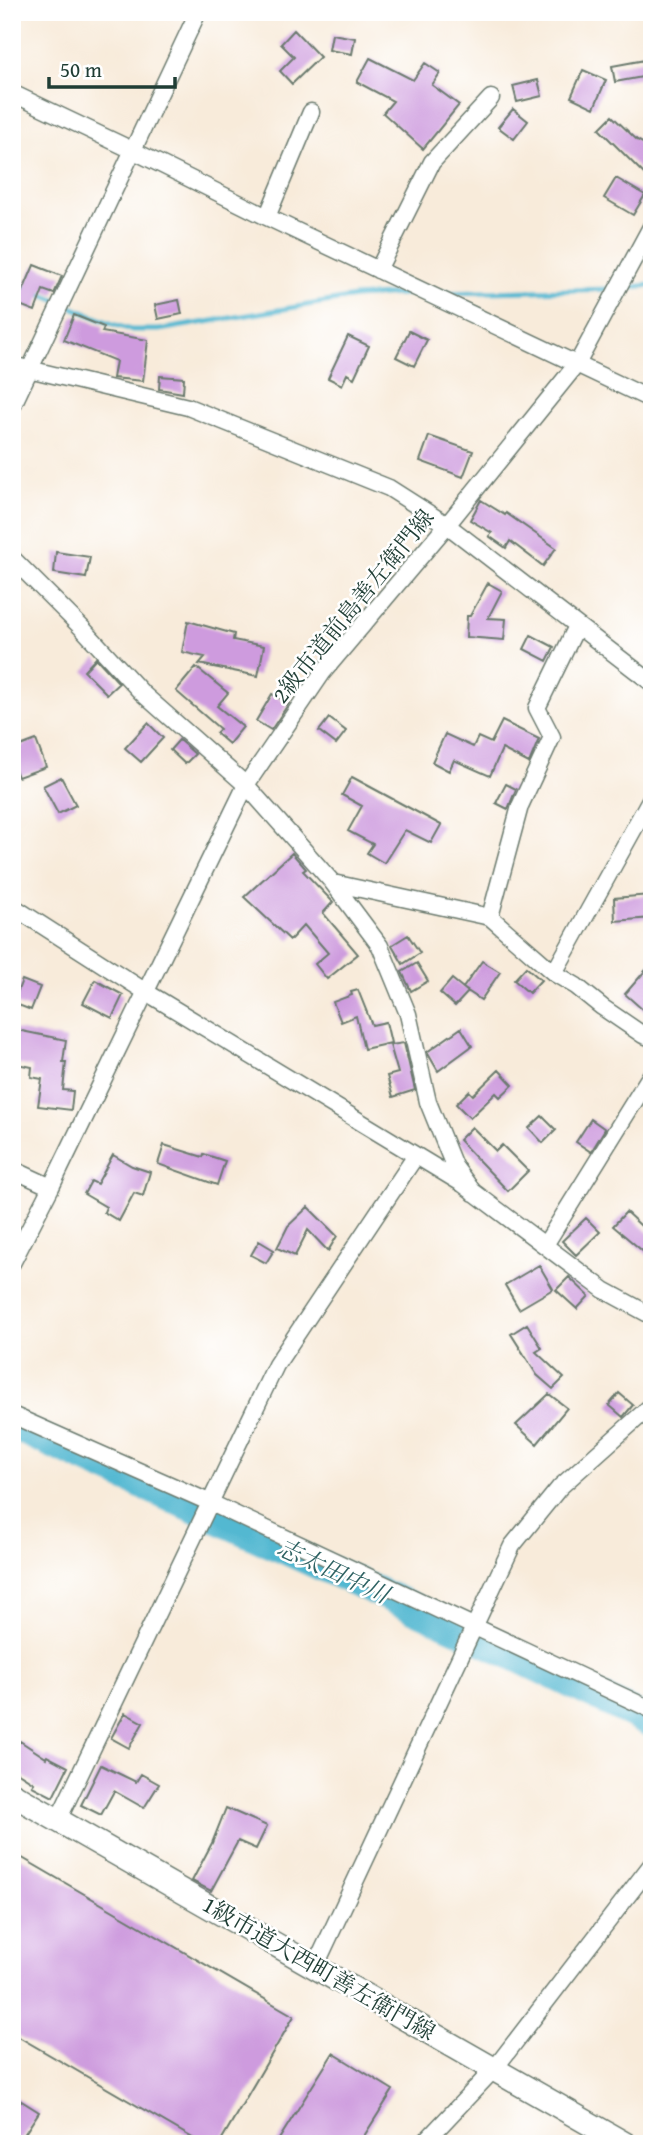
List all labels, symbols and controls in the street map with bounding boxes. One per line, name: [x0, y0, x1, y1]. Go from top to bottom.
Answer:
scale bar: [49, 46, 175, 90]
text: 50 m: [60, 54, 102, 85]
street label: 2級市道前島善左衛門線: [264, 502, 441, 710]
water label: 志太田中川: [271, 1529, 398, 1613]
street label: 1級市道大西町善左衛門線: [197, 1887, 442, 2048]

